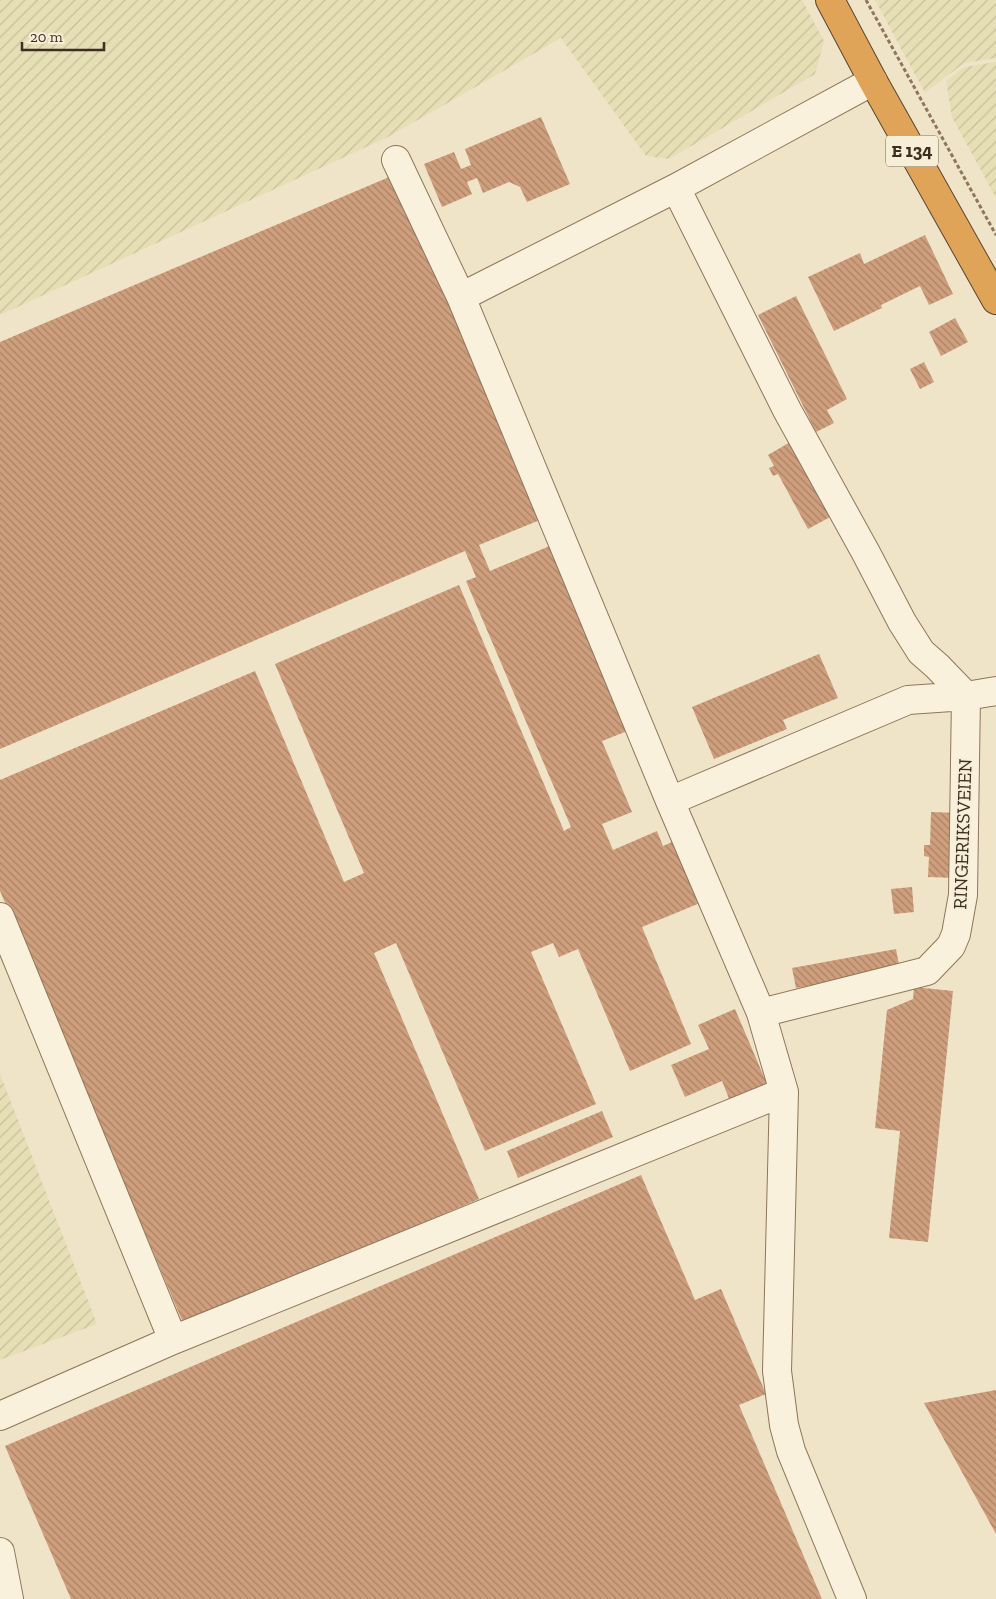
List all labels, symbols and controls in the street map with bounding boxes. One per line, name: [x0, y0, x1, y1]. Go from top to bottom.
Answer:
scale bar: [22, 20, 105, 52]
text: 20 m: [30, 28, 63, 46]
road number: E 134: [886, 136, 938, 166]
street label: RINGERIKSVEIEN: [948, 758, 977, 910]

